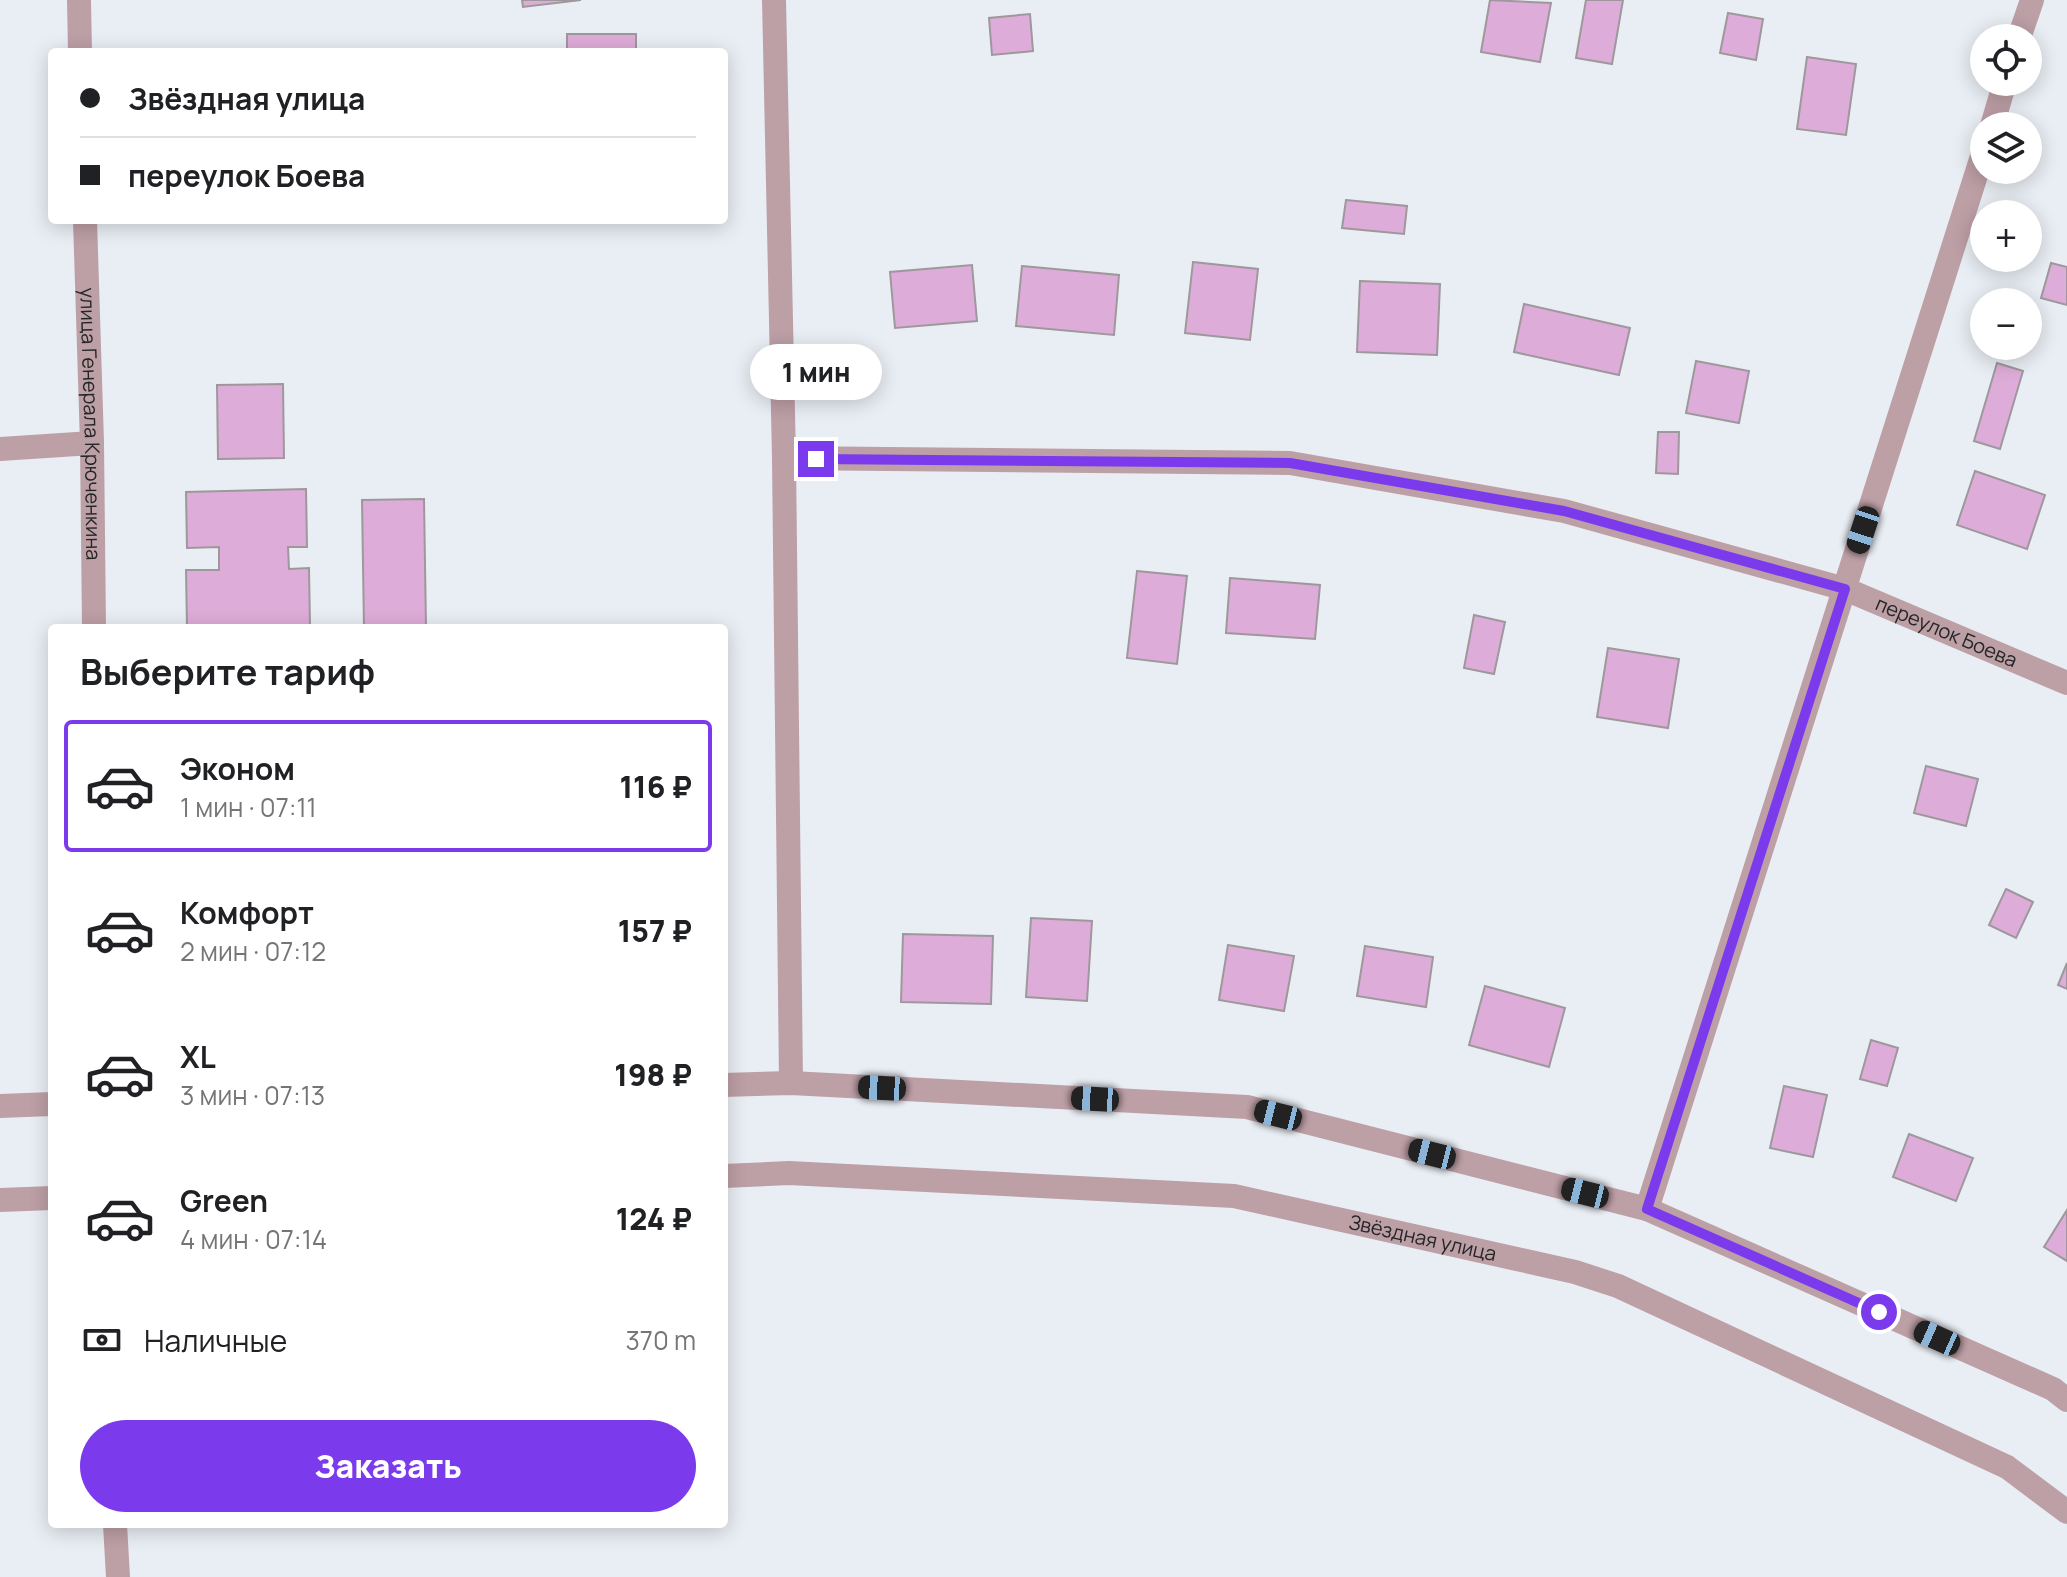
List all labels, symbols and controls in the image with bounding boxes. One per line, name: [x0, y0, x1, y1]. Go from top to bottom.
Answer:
map controls: [1970, 24, 2042, 360]
button: locate: [1970, 24, 2042, 96]
text: Звёздная улица: [128, 78, 365, 119]
button: layers: [1970, 112, 2042, 184]
text: переулок Боева: [128, 155, 365, 196]
button: +: [1970, 200, 2042, 272]
street label: улица Генерала Крюченкина: [74, 287, 107, 560]
button: −: [1970, 288, 2042, 360]
callout: 1 мин: [750, 343, 882, 399]
text: 1 мин: [782, 354, 850, 390]
route end: [798, 441, 834, 477]
car: [1844, 503, 1882, 557]
street label: переулок Боева: [1872, 590, 2022, 673]
text: Выберите тариф: [80, 647, 375, 696]
text: Эконом: [180, 748, 295, 789]
icon: car: [84, 750, 156, 822]
text: 116 ₽: [619, 766, 692, 807]
text: 1 мин · 07:11: [180, 789, 317, 825]
text: Комфорт: [180, 892, 314, 933]
icon: car: [84, 894, 156, 966]
text: 157 ₽: [618, 910, 692, 951]
text: 2 мин · 07:12: [180, 933, 326, 969]
text: XL: [180, 1036, 216, 1077]
icon: car: [84, 1038, 156, 1110]
text: 198 ₽: [614, 1054, 692, 1095]
car: [857, 1075, 907, 1101]
text: 3 мин · 07:13: [180, 1077, 325, 1113]
car: [1070, 1086, 1120, 1112]
car: [1252, 1098, 1304, 1132]
car: [1406, 1137, 1458, 1171]
car: [1559, 1176, 1611, 1210]
text: Green: [180, 1180, 268, 1221]
icon: car: [84, 1182, 156, 1254]
text: 124 ₽: [616, 1198, 692, 1239]
street label: Звёздная улица: [1346, 1208, 1499, 1267]
text: 4 мин · 07:14: [180, 1221, 327, 1257]
route start: [1861, 1294, 1897, 1330]
car: [1910, 1317, 1964, 1359]
icon: cash: [80, 1318, 124, 1362]
text: Наличные: [144, 1320, 287, 1361]
text: 370 m: [625, 1322, 696, 1358]
button: Заказать: [80, 1420, 696, 1512]

